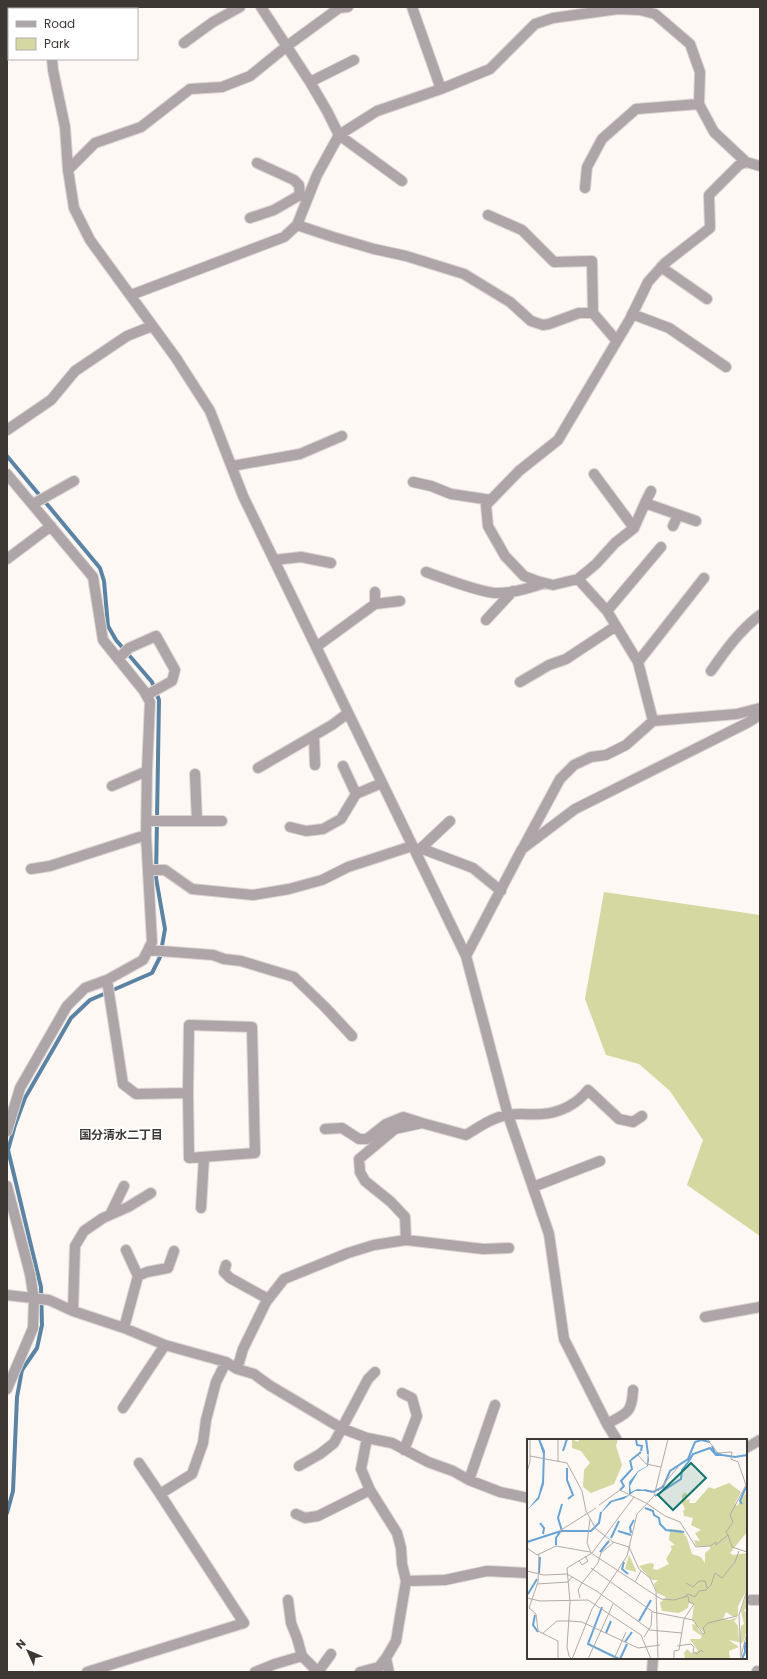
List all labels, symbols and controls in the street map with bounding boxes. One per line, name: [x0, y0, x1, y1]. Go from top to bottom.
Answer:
legend: [8, 8, 138, 60]
text: Road: [44, 15, 75, 32]
text: Park: [44, 35, 71, 52]
district label: 国分清水二丁目: [79, 1126, 163, 1143]
inset map: [527, 1439, 747, 1659]
north arrow: [8, 1631, 48, 1671]
text: N: [12, 1636, 29, 1653]

